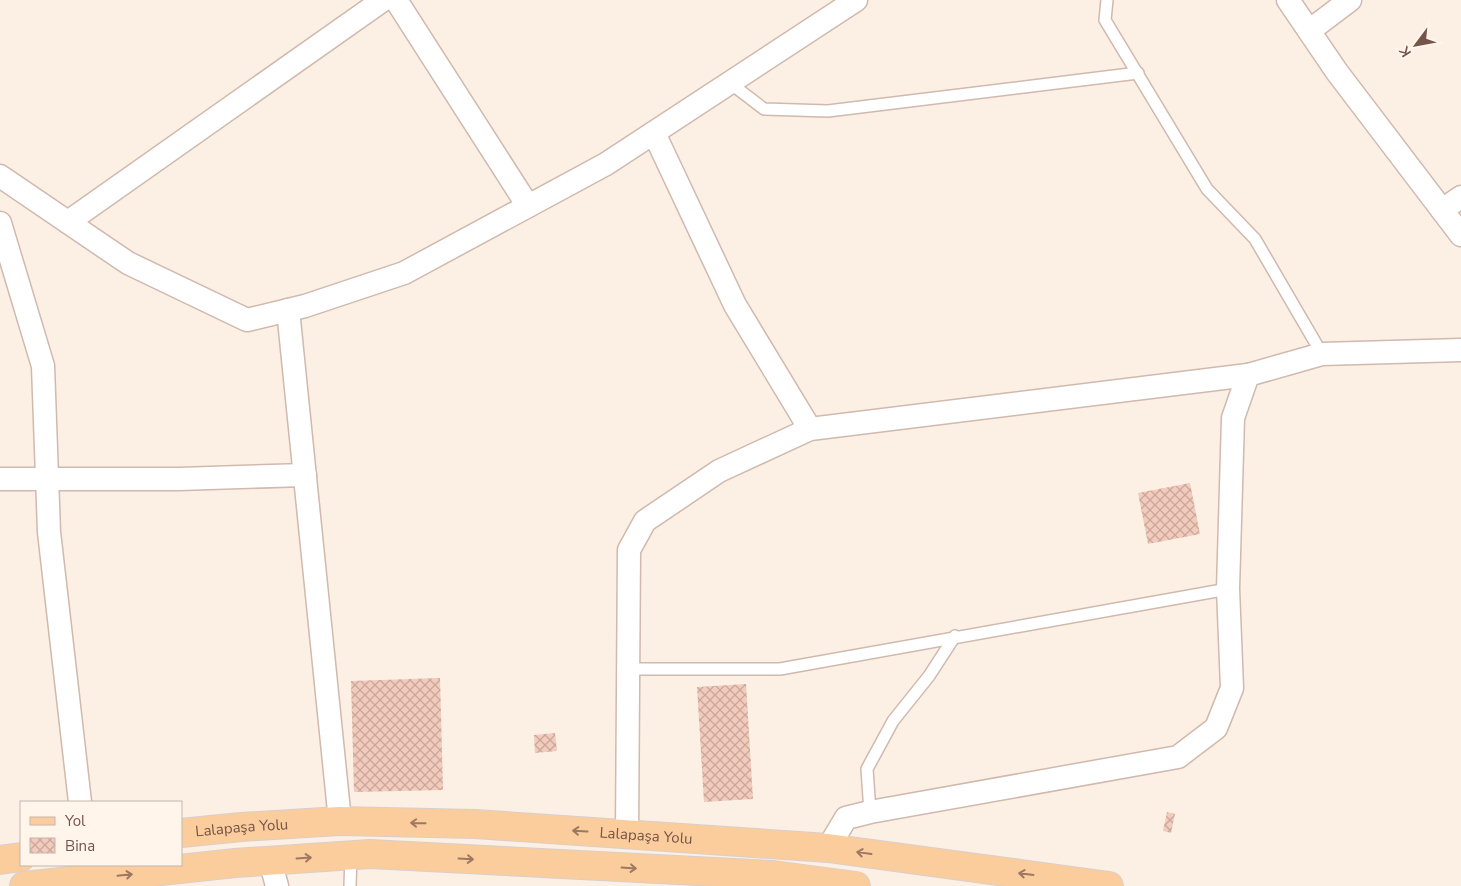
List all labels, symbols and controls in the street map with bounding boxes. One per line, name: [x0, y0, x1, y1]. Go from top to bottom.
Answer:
north arrow: [1391, 20, 1441, 70]
text: K: [1395, 42, 1416, 61]
legend: [20, 801, 182, 866]
text: Yol: [64, 811, 86, 831]
street label: Lalapaşa Yolu: [194, 814, 289, 842]
one-way arrow: [410, 818, 426, 828]
street label: Lalapaşa Yolu: [599, 822, 693, 849]
one-way arrow: [573, 826, 589, 835]
text: Bina: [65, 836, 95, 856]
one-way arrow: [857, 848, 873, 858]
one-way arrow: [296, 854, 312, 863]
one-way arrow: [458, 854, 474, 863]
one-way arrow: [620, 864, 636, 873]
one-way arrow: [1018, 869, 1034, 879]
one-way arrow: [117, 870, 133, 880]

